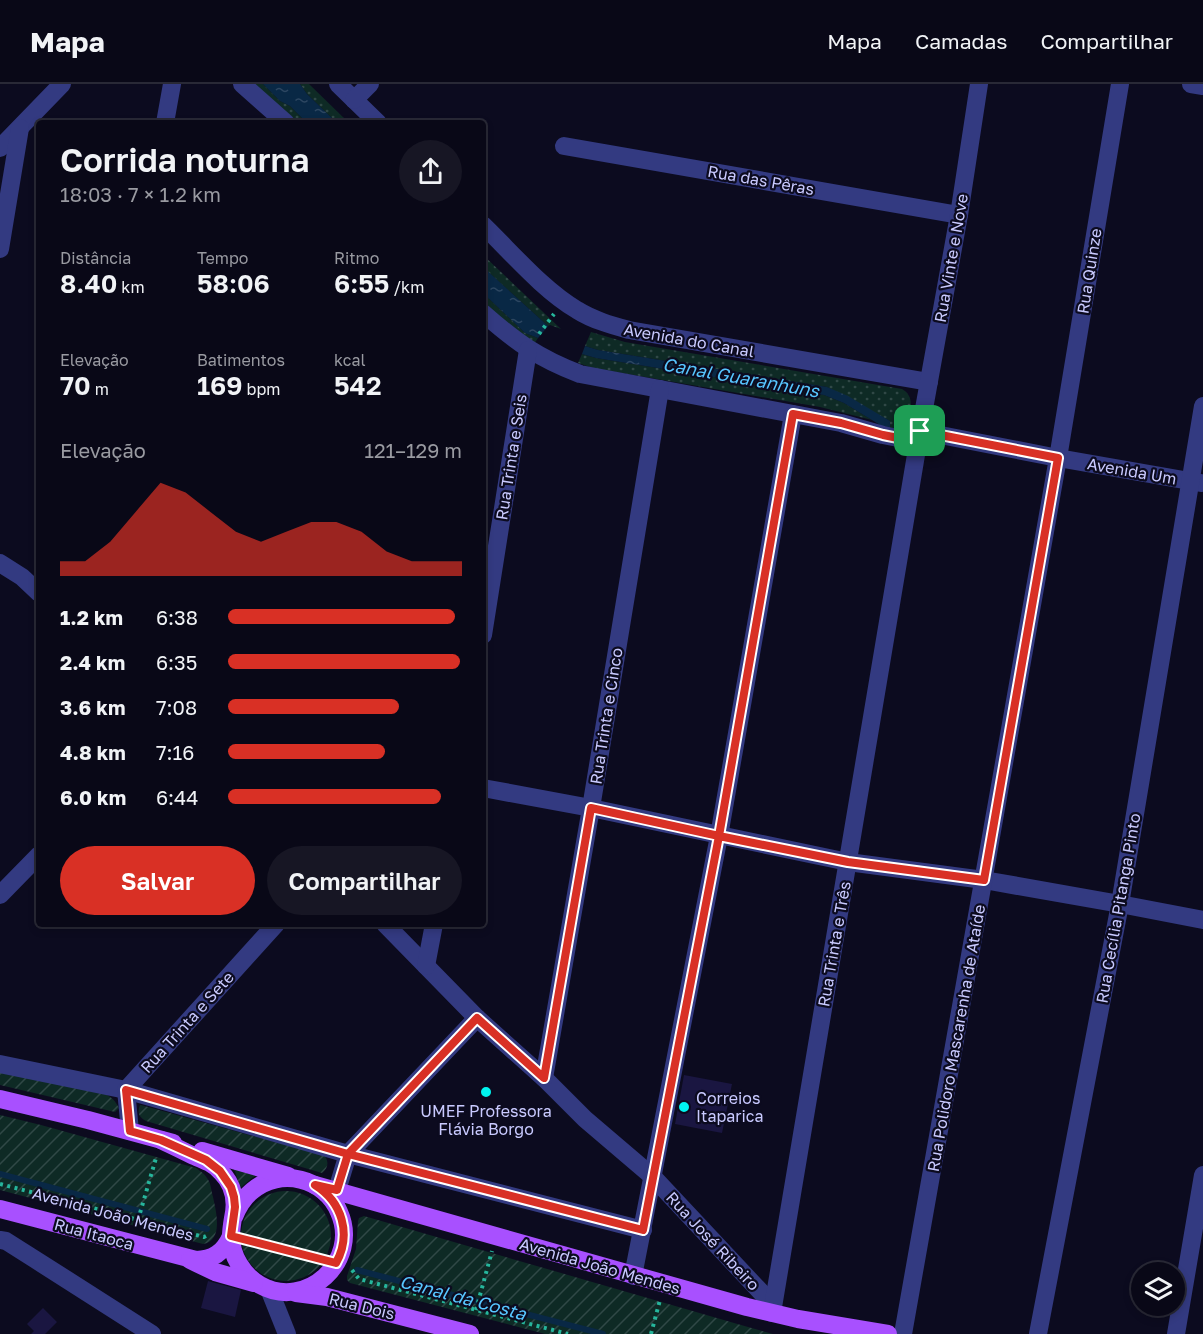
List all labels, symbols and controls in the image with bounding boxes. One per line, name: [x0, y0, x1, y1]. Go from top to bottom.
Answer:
text: Mapa: [30, 25, 105, 58]
text: Mapa: [827, 28, 882, 54]
text: Camadas: [915, 28, 1007, 54]
text: Compartilhar: [1040, 28, 1173, 54]
text: Corrida noturna: [60, 140, 309, 179]
button: share: [399, 140, 462, 203]
street label: Rua das Pêras: [706, 161, 816, 199]
text: 18:03 · 7 × 1.2 km: [60, 182, 221, 206]
street label: Rua Vinte e Nove: [930, 192, 972, 324]
street label: Rua Quinze: [1072, 227, 1106, 315]
text: Distância: [60, 248, 131, 268]
text: Tempo: [197, 248, 248, 268]
text: Ritmo: [334, 248, 379, 268]
text: 8.40: [60, 268, 117, 299]
text: 58:06: [197, 268, 270, 299]
text: 6:55: [334, 268, 389, 299]
text: km: [117, 277, 145, 297]
text: /km: [389, 277, 424, 297]
street label: Avenida do Canal: [622, 319, 756, 361]
text: Elevação: [60, 350, 129, 370]
text: Batimentos: [197, 350, 285, 370]
text: kcal: [334, 350, 366, 370]
water label: Canal Guaranhuns: [661, 352, 822, 402]
text: 70: [60, 370, 91, 401]
text: 169: [197, 370, 243, 401]
text: 542: [334, 370, 381, 401]
text: m: [91, 379, 109, 399]
text: bpm: [243, 379, 280, 399]
street label: Rua Trinta e Seis: [491, 393, 531, 521]
pin: [894, 405, 945, 456]
icon: arrive: [903, 414, 936, 447]
text: Elevação: [60, 438, 146, 462]
text: 121–129 m: [364, 438, 462, 462]
street label: Avenida Um: [1086, 453, 1178, 489]
text: 1.2 km: [60, 605, 123, 629]
text: 6:38: [156, 605, 198, 629]
street label: Rua Trinta e Cinco: [585, 646, 627, 786]
text: 2.4 km: [60, 650, 125, 674]
text: 6:35: [156, 650, 197, 674]
text: 3.6 km: [60, 695, 125, 719]
text: 7:08: [156, 695, 197, 719]
text: 4.8 km: [60, 740, 126, 764]
text: 7:16: [156, 740, 194, 764]
text: 6.0 km: [60, 785, 126, 809]
text: 6:44: [156, 785, 199, 809]
street label: Rua Cecília Pitanga Pinto: [1091, 811, 1145, 1005]
button: Salvar: [60, 846, 255, 915]
button: Compartilhar: [267, 846, 462, 915]
street label: Rua Trinta e Três: [813, 880, 855, 1008]
street label: Rua Polidoro Mascarenha de Ataíde: [923, 903, 989, 1173]
street label: Rua Trinta e Sete: [136, 967, 238, 1077]
marker: UMEF Professora Flávia Borgo: [479, 1085, 493, 1099]
place label: Correios Itaparica: [696, 1088, 764, 1126]
marker: Correios Itaparica: [677, 1100, 691, 1114]
place label: UMEF Professora Flávia Borgo: [420, 1101, 552, 1139]
street label: Avenida João Mendes: [30, 1183, 196, 1245]
street label: Rua José Ribeiro: [662, 1187, 764, 1295]
street label: Rua Itaoca: [52, 1214, 136, 1254]
street label: Avenida João Mendes: [517, 1233, 683, 1299]
map controls: [1131, 1262, 1185, 1316]
button: layers: [1131, 1262, 1185, 1316]
water label: Canal da Costa: [398, 1270, 529, 1325]
street label: Rua Dois: [327, 1288, 397, 1324]

